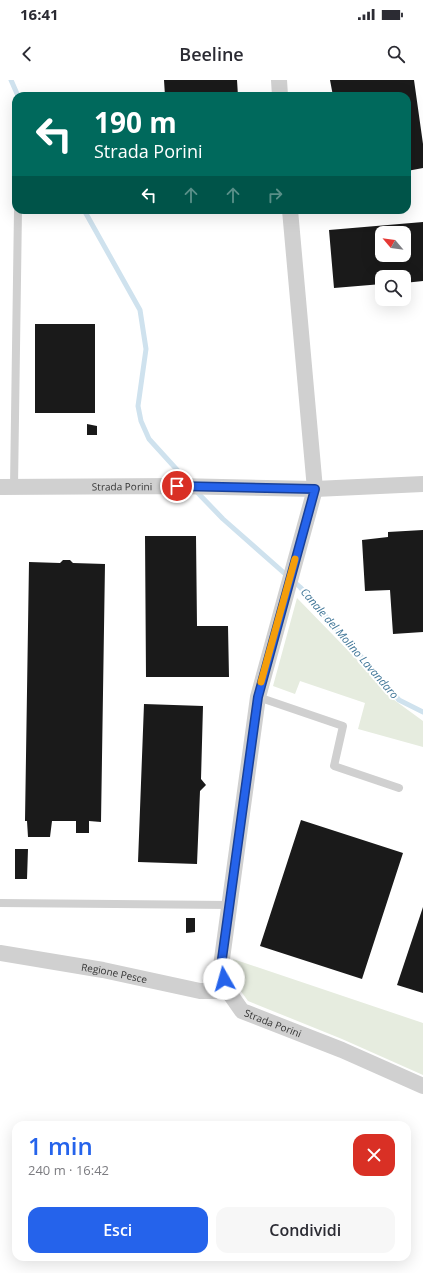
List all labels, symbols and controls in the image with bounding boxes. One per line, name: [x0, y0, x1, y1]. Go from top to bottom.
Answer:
text: 16:41: [20, 4, 59, 24]
text: Beeline: [179, 42, 244, 66]
icon: back: [16, 43, 38, 65]
icon: search: [385, 43, 407, 65]
text: 190 m: [94, 103, 177, 141]
icon: left: [28, 108, 80, 160]
text: Strada Porini: [94, 139, 202, 163]
icon: left: [138, 184, 160, 206]
icon: ahead: [180, 184, 202, 206]
icon: ahead: [222, 184, 244, 206]
icon: right: [264, 184, 286, 206]
north arrow: [375, 226, 411, 262]
map controls: [375, 226, 411, 306]
button: search: [375, 270, 411, 306]
pin: [160, 469, 194, 503]
icon: arrive: [166, 475, 188, 497]
street label: Strada Porini: [92, 479, 152, 493]
water label: Canale del Molino Lavandaro: [298, 584, 402, 702]
position arrow: [203, 958, 245, 1000]
street label: Regione Pesce: [80, 960, 149, 986]
street label: Strada Porini: [242, 1006, 304, 1041]
text: 1 min: [28, 1129, 93, 1162]
button: close: [353, 1134, 395, 1176]
text: 240 m · 16:42: [28, 1161, 109, 1179]
button: Esci: [28, 1207, 208, 1253]
button: Condividi: [216, 1207, 395, 1253]

